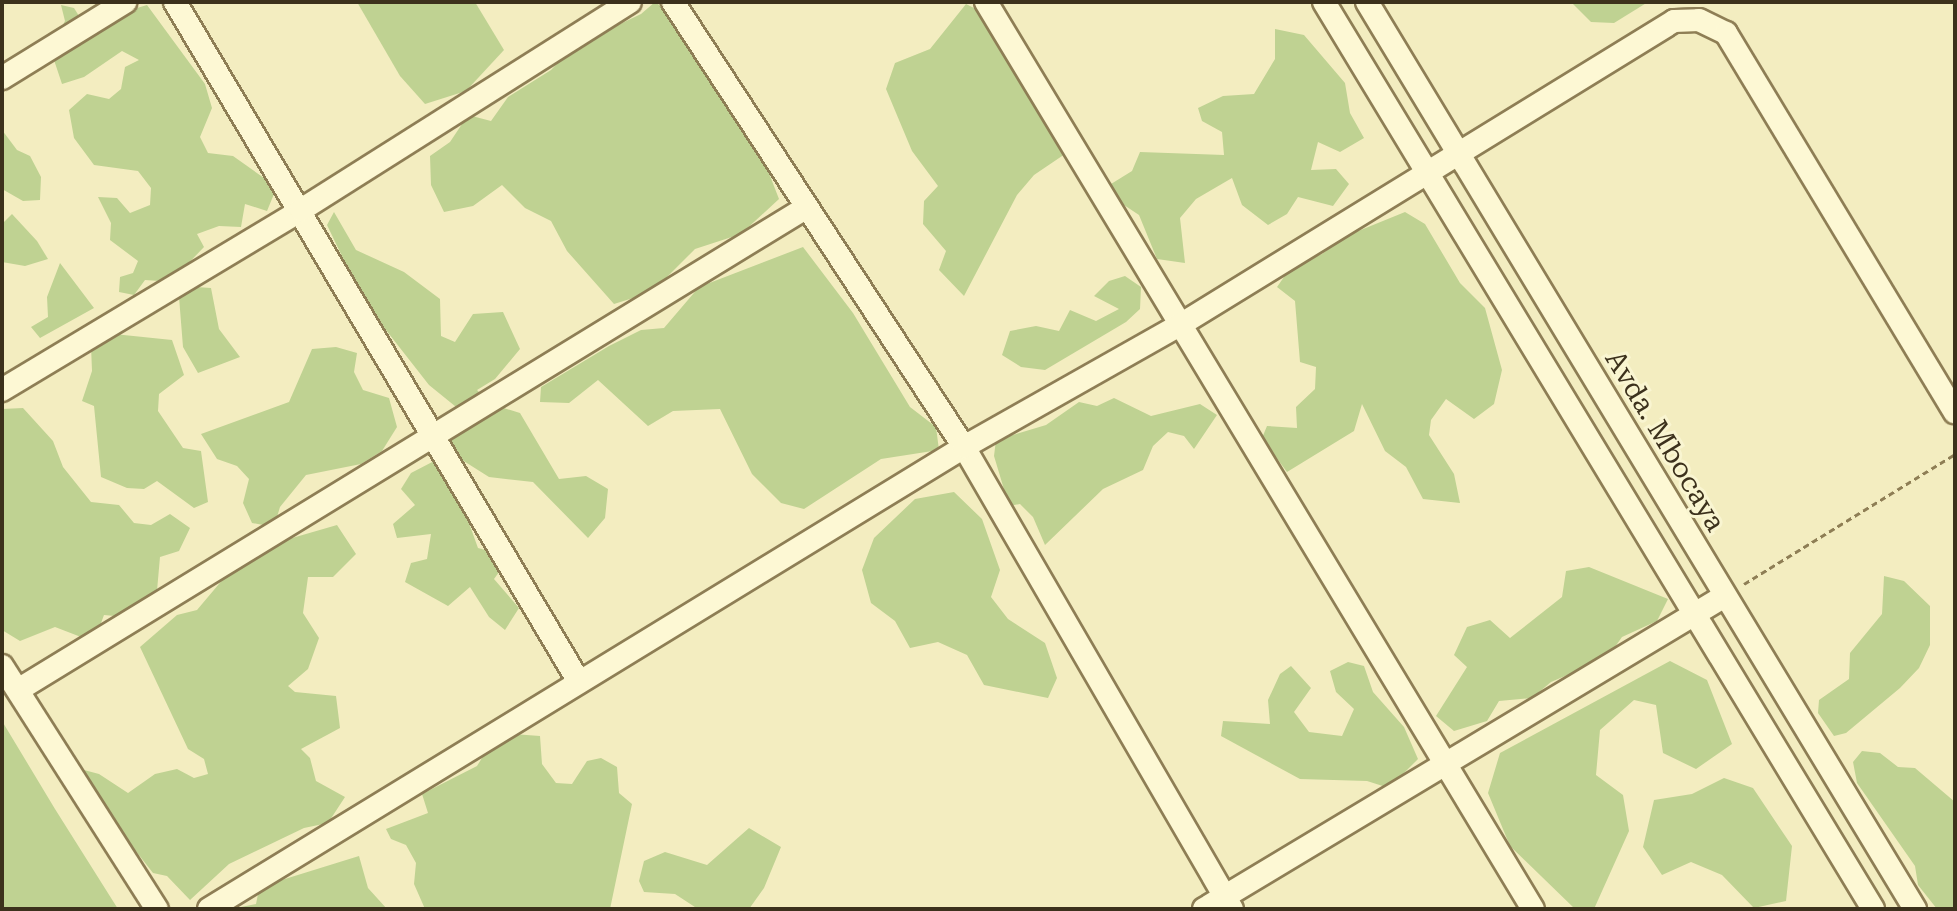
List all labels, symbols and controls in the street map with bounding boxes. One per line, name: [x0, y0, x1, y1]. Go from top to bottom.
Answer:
street label: Avda. Mbocaya: [1598, 344, 1732, 538]

